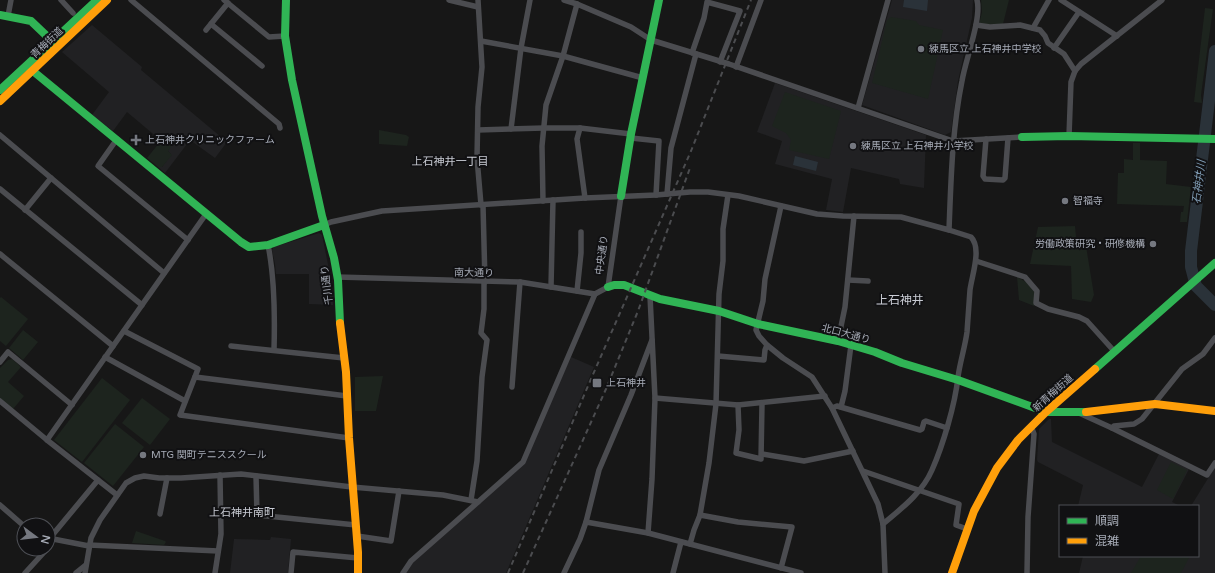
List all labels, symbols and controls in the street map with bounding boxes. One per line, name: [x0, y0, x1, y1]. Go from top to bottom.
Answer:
street label: 青梅街道: [28, 25, 66, 61]
place label: 練馬区立 上石神井中学校: [929, 43, 1042, 55]
marker: 練馬区立 上石神井中学校: [916, 44, 926, 54]
marker: 上石神井クリニックファーム: [130, 134, 142, 146]
place label: 上石神井クリニックファーム: [145, 134, 275, 146]
place label: 練馬区立 上石神井小学校: [861, 140, 974, 152]
marker: 練馬区立 上石神井小学校: [848, 141, 858, 151]
district label: 上石神井一丁目: [412, 155, 489, 168]
water label: 石神井川: [1190, 158, 1208, 205]
place label: 智福寺: [1073, 195, 1103, 207]
marker: 智福寺: [1060, 196, 1070, 206]
street label: 中央通り: [593, 234, 611, 276]
place label: 労働政策研究・研修機構: [1035, 238, 1145, 250]
marker: 労働政策研究・研修機構: [1148, 239, 1158, 249]
street label: 千川通り: [319, 264, 335, 306]
street label: 南大通り: [454, 267, 494, 279]
district label: 上石神井: [876, 293, 924, 307]
street label: 北口大通り: [820, 322, 872, 346]
street label: 新青梅街道: [1030, 372, 1076, 414]
marker: 上石神井: [591, 377, 603, 389]
place label: 上石神井: [606, 377, 646, 389]
place label: MTG 関町テニススクール: [151, 449, 267, 461]
marker: MTG 関町テニススクール: [138, 450, 148, 460]
legend: [1059, 505, 1199, 557]
district label: 上石神井南町: [209, 506, 275, 519]
text: 順調: [1095, 514, 1119, 528]
north arrow: [16, 517, 56, 557]
text: N: [38, 534, 53, 545]
text: 混雑: [1095, 534, 1119, 548]

